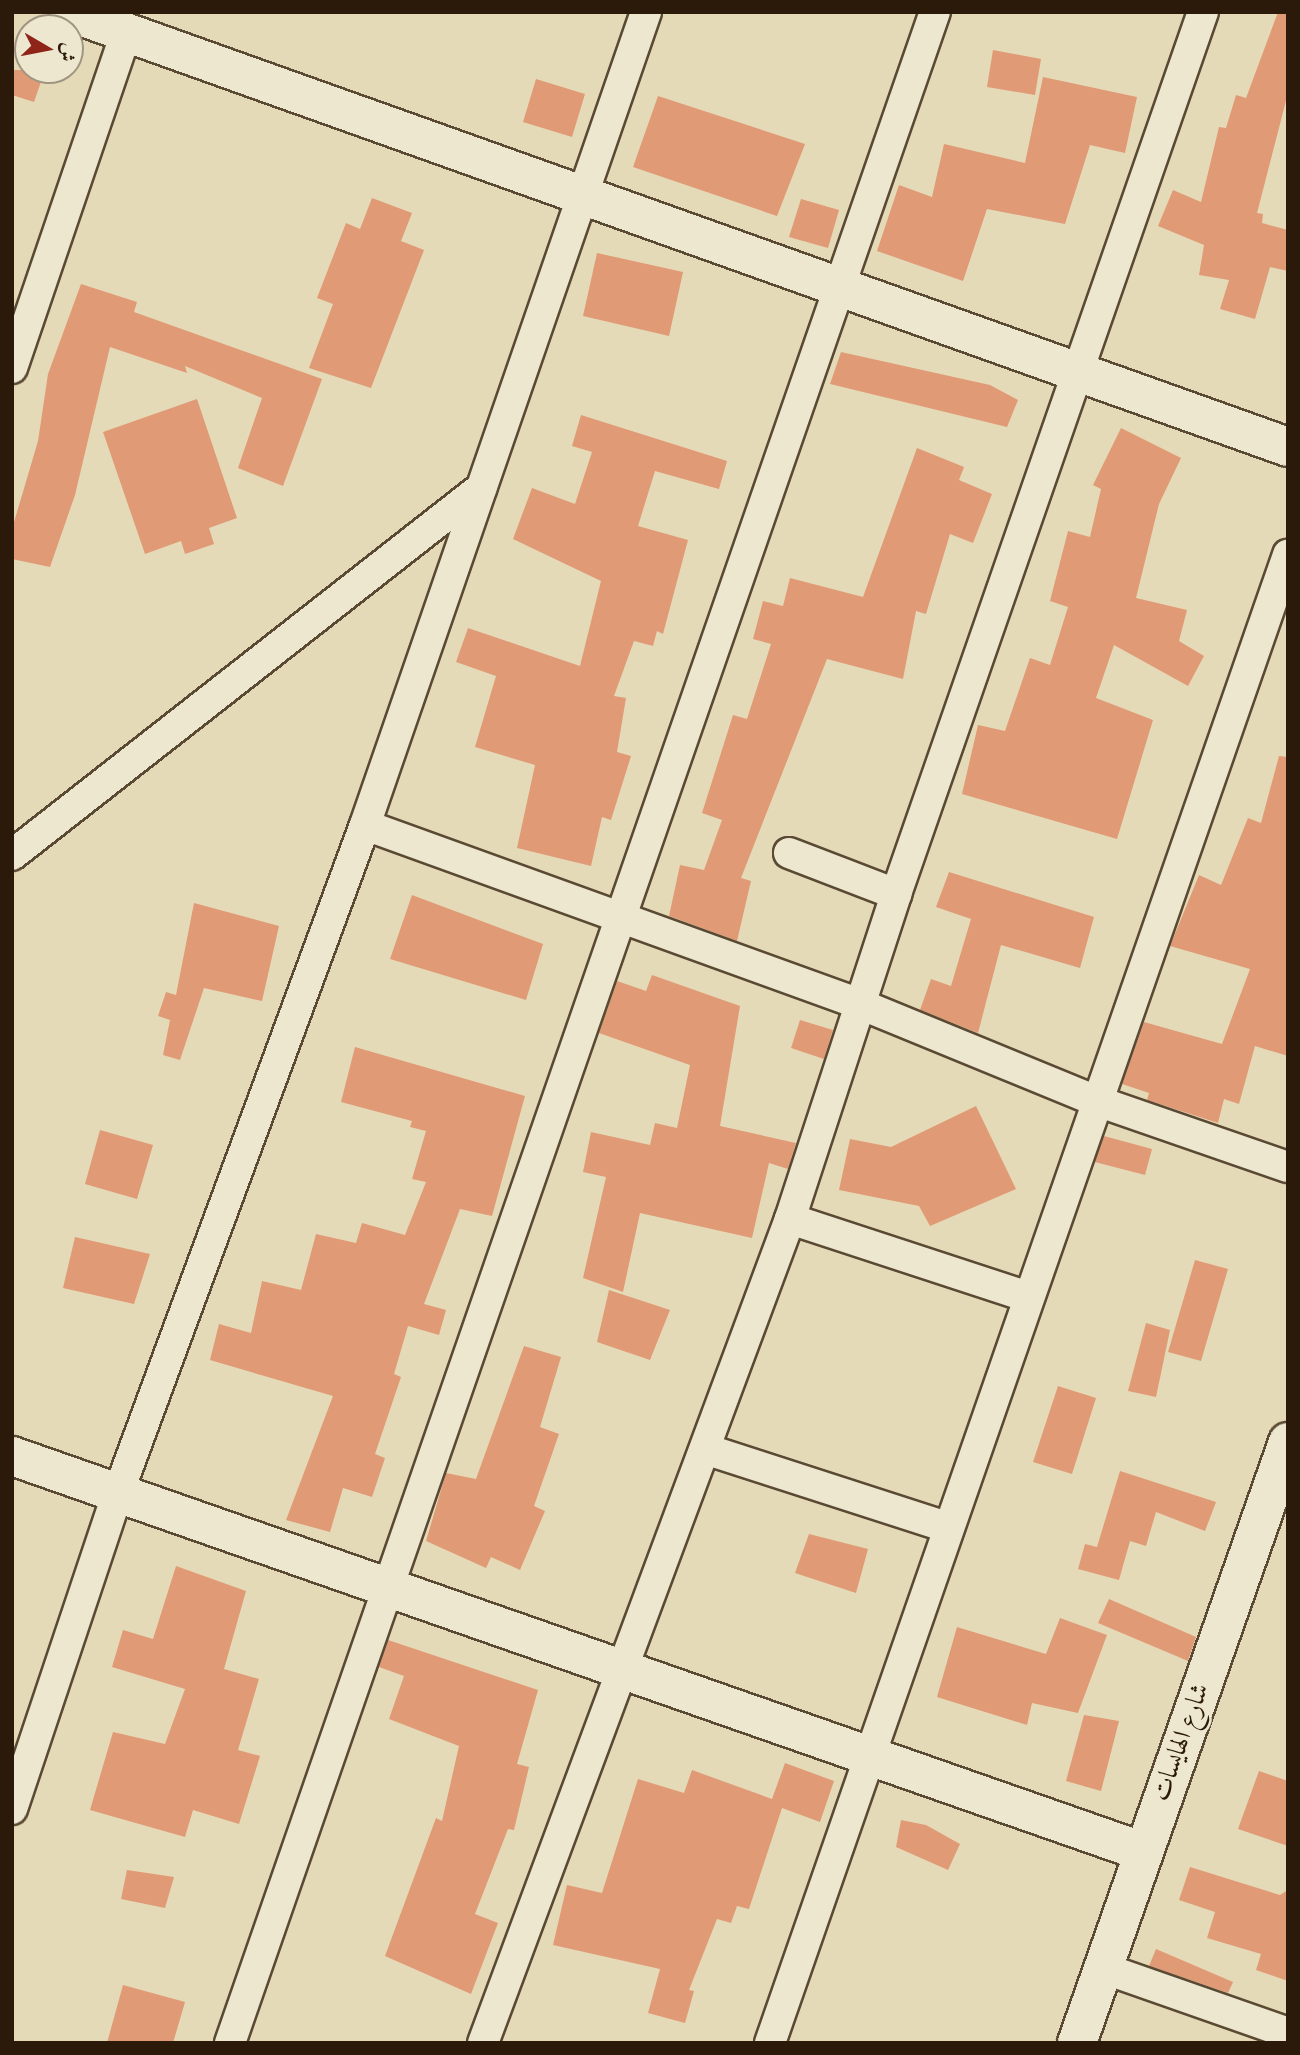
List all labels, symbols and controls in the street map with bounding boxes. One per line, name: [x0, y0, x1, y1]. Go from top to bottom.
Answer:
north arrow: [14, 14, 84, 84]
text: ش: [55, 41, 81, 64]
street label: شارع الهايسات: [1144, 1679, 1216, 1805]

